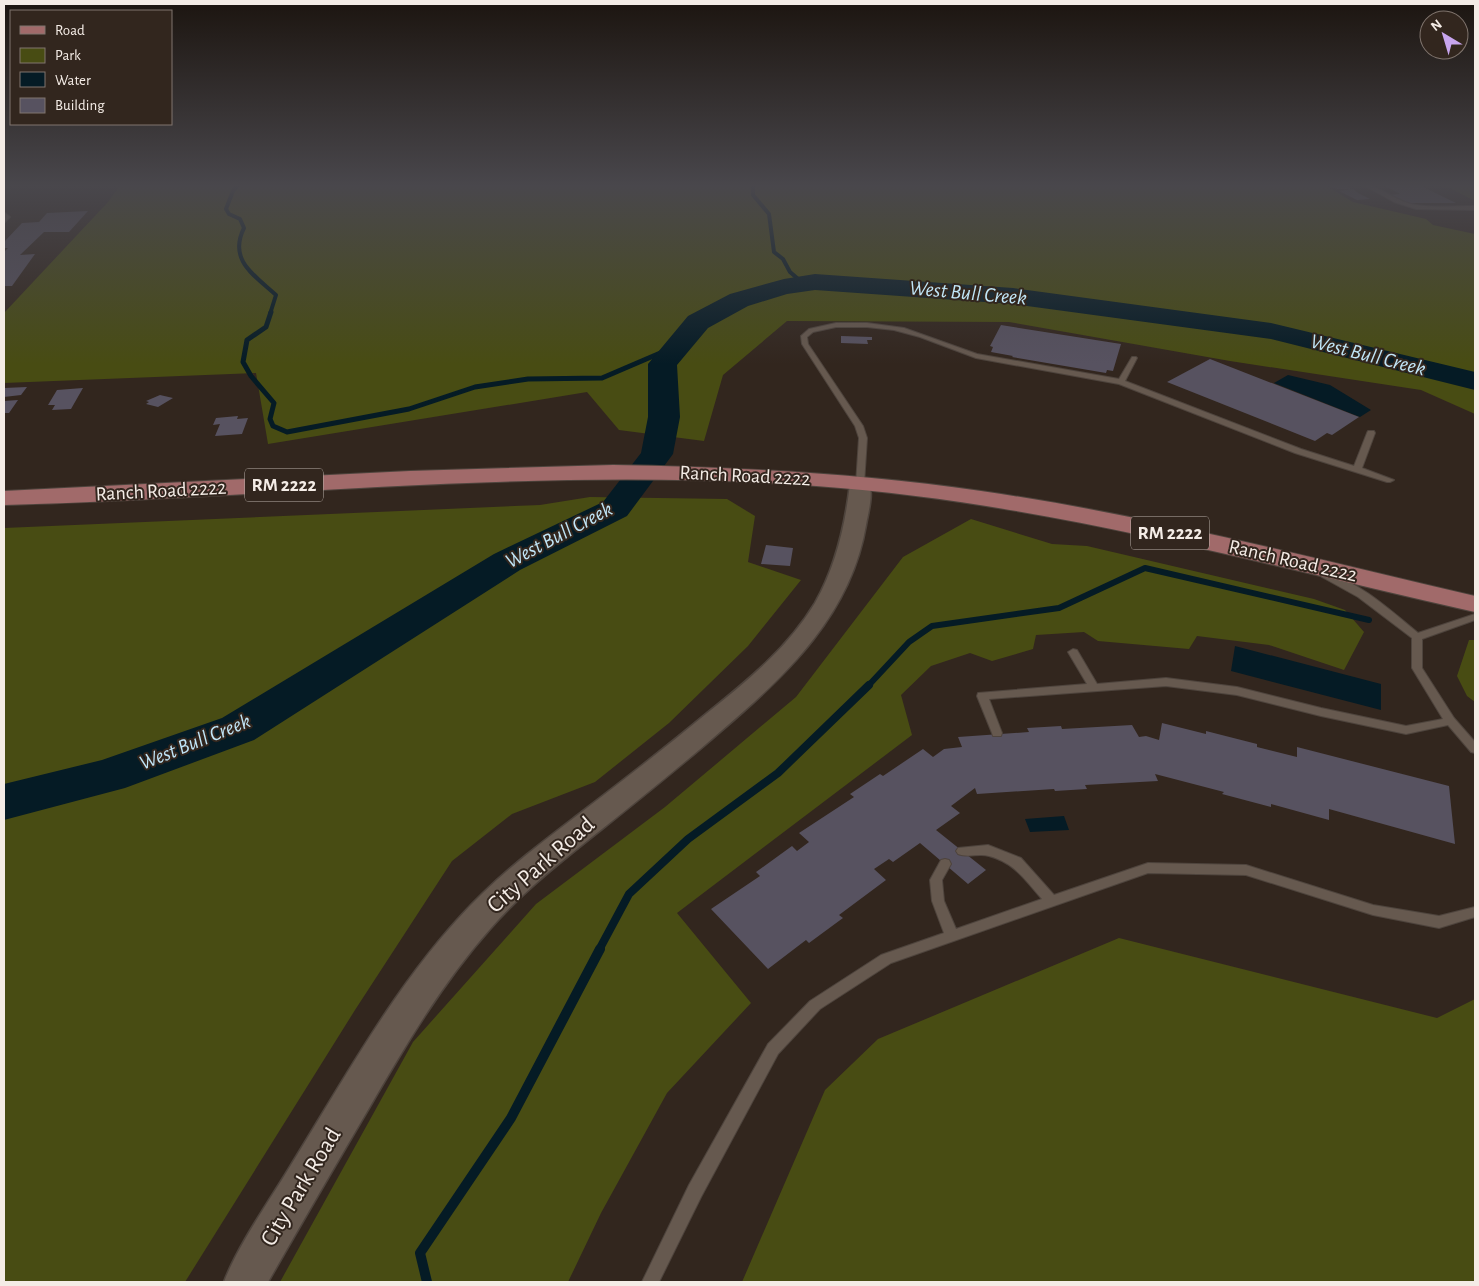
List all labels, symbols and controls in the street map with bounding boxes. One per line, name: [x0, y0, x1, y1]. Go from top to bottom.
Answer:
legend: [10, 10, 172, 125]
north arrow: [1419, 10, 1469, 60]
text: N: [1428, 17, 1445, 34]
text: Road: [55, 23, 85, 38]
text: Park: [55, 48, 81, 63]
text: Water: [55, 73, 91, 88]
text: Building: [55, 98, 105, 113]
water label: West Bull Creek: [908, 277, 1028, 309]
water label: West Bull Creek: [1308, 331, 1428, 380]
street label: Ranch Road 2222: [679, 463, 811, 489]
road number: RM 2222: [245, 468, 323, 502]
street label: Ranch Road 2222: [95, 478, 227, 504]
water label: West Bull Creek: [502, 498, 616, 572]
road number: RM 2222: [1131, 516, 1209, 550]
street label: Ranch Road 2222: [1227, 537, 1359, 585]
water label: West Bull Creek: [136, 710, 254, 774]
street label: City Park Road: [483, 812, 599, 918]
street label: City Park Road: [256, 1124, 346, 1250]

